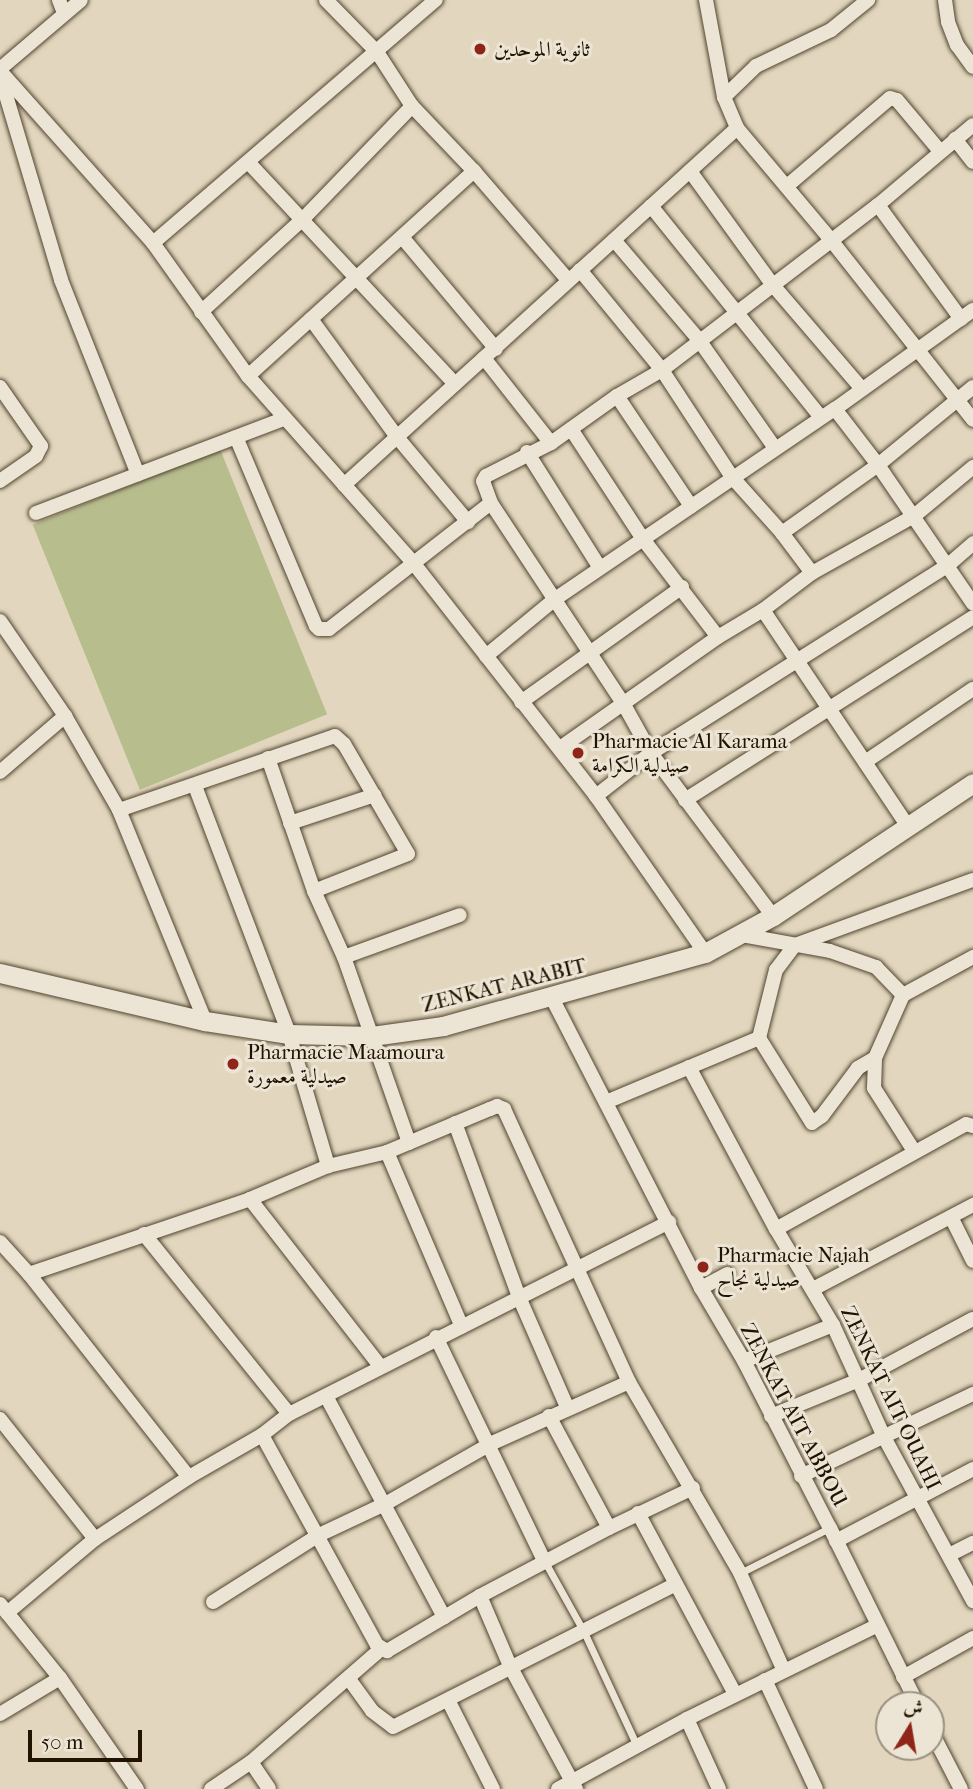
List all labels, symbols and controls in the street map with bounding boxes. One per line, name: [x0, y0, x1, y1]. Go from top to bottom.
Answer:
place label: ثانوية الموحدين: [494, 36, 590, 62]
marker: ثانوية الموحدين: [472, 41, 488, 57]
place label: Pharmacie Al Karama صيدلية الكرامة: [592, 728, 787, 778]
marker: Pharmacie Al Karama صيدلية الكرامة: [570, 745, 586, 761]
street label: ZENKAT ARABIT: [419, 952, 589, 1018]
place label: Pharmacie Maamoura صيدلية معمورة: [247, 1039, 444, 1089]
marker: Pharmacie Maamoura صيدلية معمورة: [225, 1056, 241, 1072]
place label: Pharmacie Najah صيدلية نجاح: [717, 1242, 870, 1292]
marker: Pharmacie Najah صيدلية نجاح: [695, 1259, 711, 1275]
street label: ZENKAT AIT OUAHI: [835, 1302, 947, 1494]
street label: ZENKAT AIT ABBOU: [735, 1319, 853, 1511]
north arrow: [875, 1691, 945, 1761]
text: ش: [902, 1695, 925, 1720]
scale bar: [32, 1716, 145, 1760]
text: 50 m: [41, 1730, 84, 1754]

